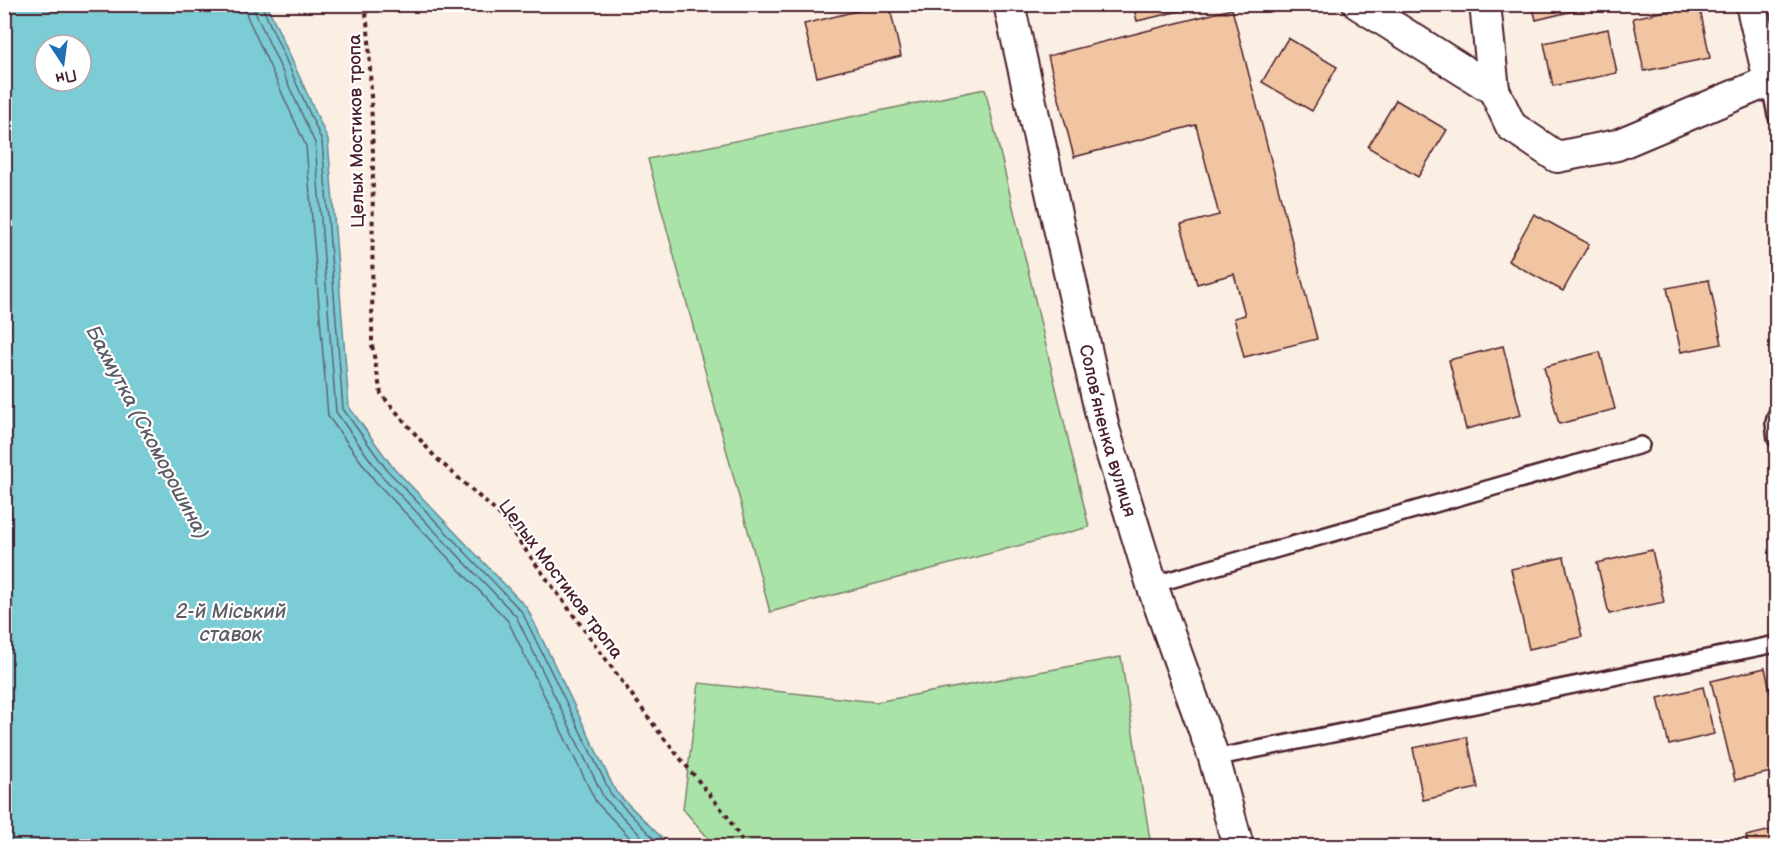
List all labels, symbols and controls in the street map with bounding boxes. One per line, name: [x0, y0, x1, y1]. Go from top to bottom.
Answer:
north arrow: [33, 33, 93, 93]
street label: Целых Мостиков тропа: [344, 34, 369, 228]
text: Пн: [54, 64, 79, 88]
water label: Бахмутка (Скоморошина): [81, 321, 214, 544]
street label: Солов’яненка вулиця: [1074, 343, 1140, 520]
street label: Целых Мостиков тропа: [494, 496, 627, 663]
water label: 2-й Міський ставок: [176, 600, 287, 647]

